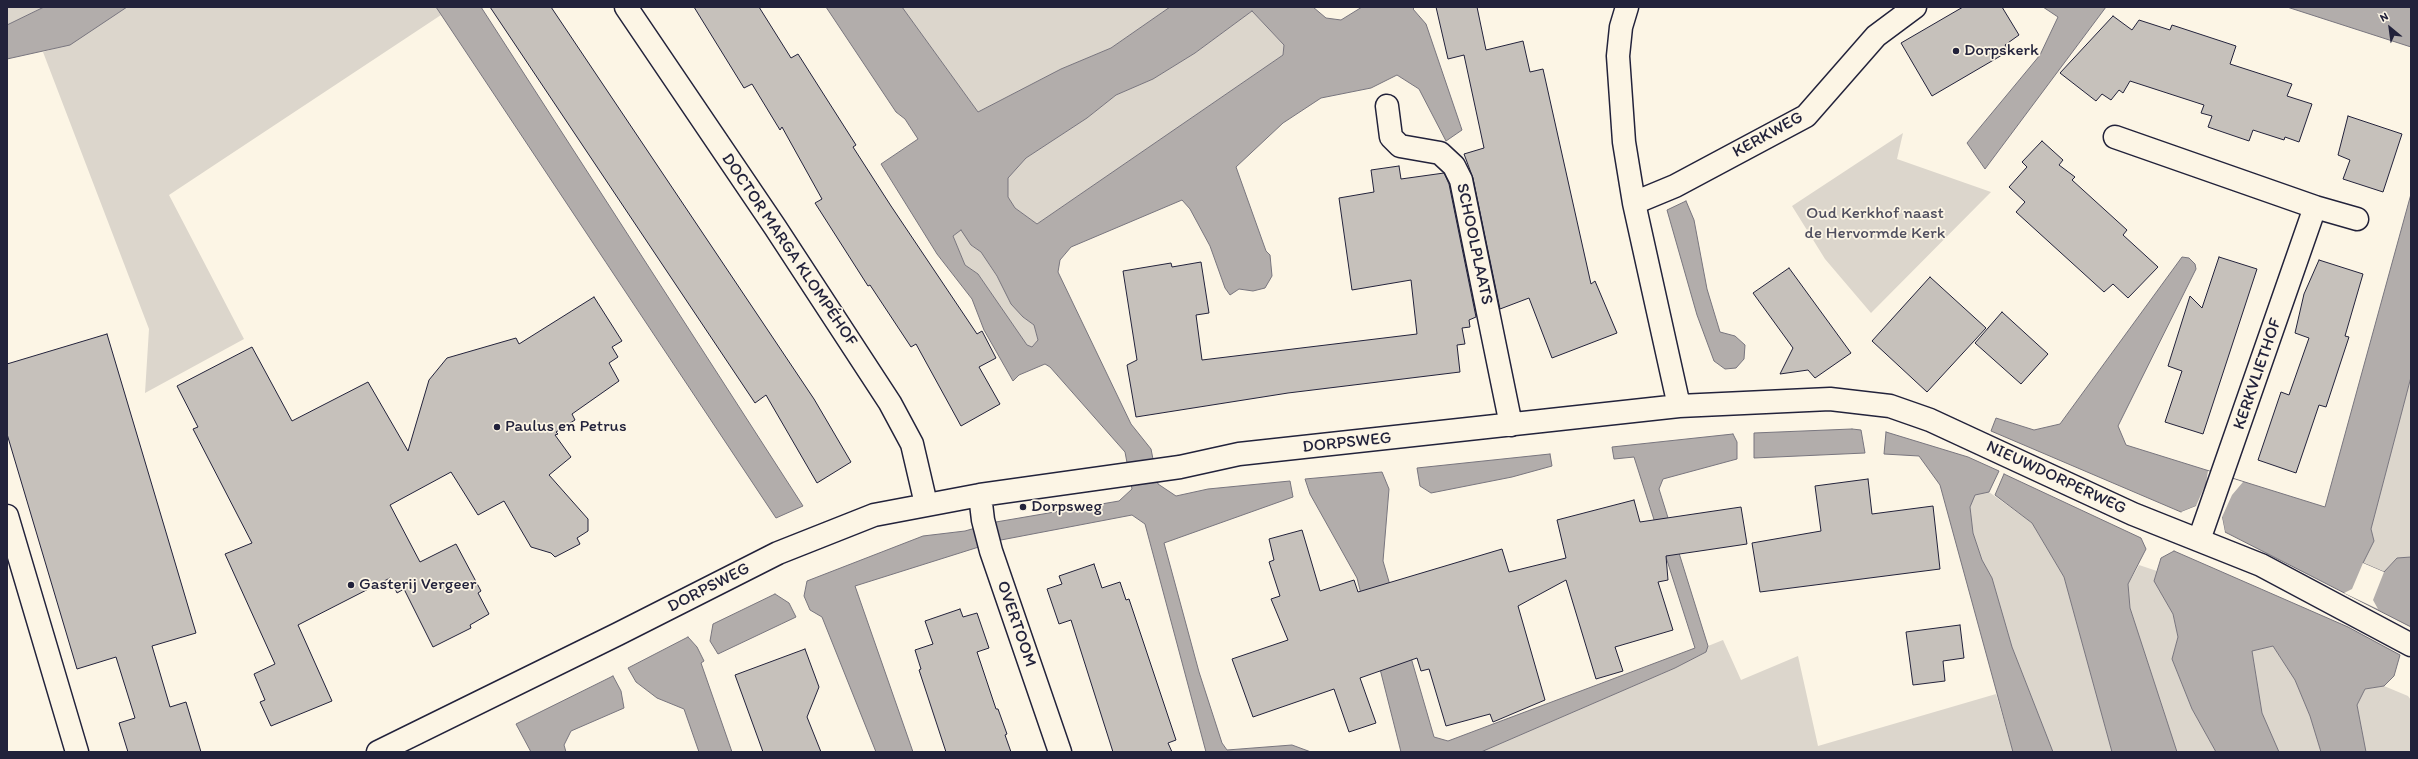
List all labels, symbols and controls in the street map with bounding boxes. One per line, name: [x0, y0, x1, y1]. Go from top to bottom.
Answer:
north arrow: [2370, 8, 2410, 48]
text: N: [2378, 10, 2390, 25]
place label: Dorpskerk: [1964, 41, 2039, 61]
marker: Dorpskerk: [1951, 46, 1961, 56]
street label: KERKWEG: [1729, 107, 1807, 163]
street label: DOCTOR MARGA KLOMPÉHOF: [717, 150, 861, 350]
street label: SCHOOLPLAATS: [1451, 181, 1497, 307]
park label: Oud Kerkhof naast de Hervormde Kerk: [1805, 204, 1945, 244]
street label: KERKVLIETHOF: [2229, 316, 2287, 432]
place label: Paulus en Petrus: [505, 417, 627, 437]
marker: Paulus en Petrus: [492, 422, 502, 432]
street label: DORPSWEG: [1301, 428, 1393, 458]
street label: NIEUWDORPERWEG: [1983, 437, 2129, 519]
place label: Dorpsweg: [1031, 497, 1102, 517]
marker: Dorpsweg: [1018, 502, 1028, 512]
street label: DORPSWEG: [665, 559, 753, 617]
place label: Gasterij Vergeer: [359, 575, 477, 595]
street label: OVERTOOM: [992, 578, 1040, 670]
marker: Gasterij Vergeer: [346, 580, 356, 590]

